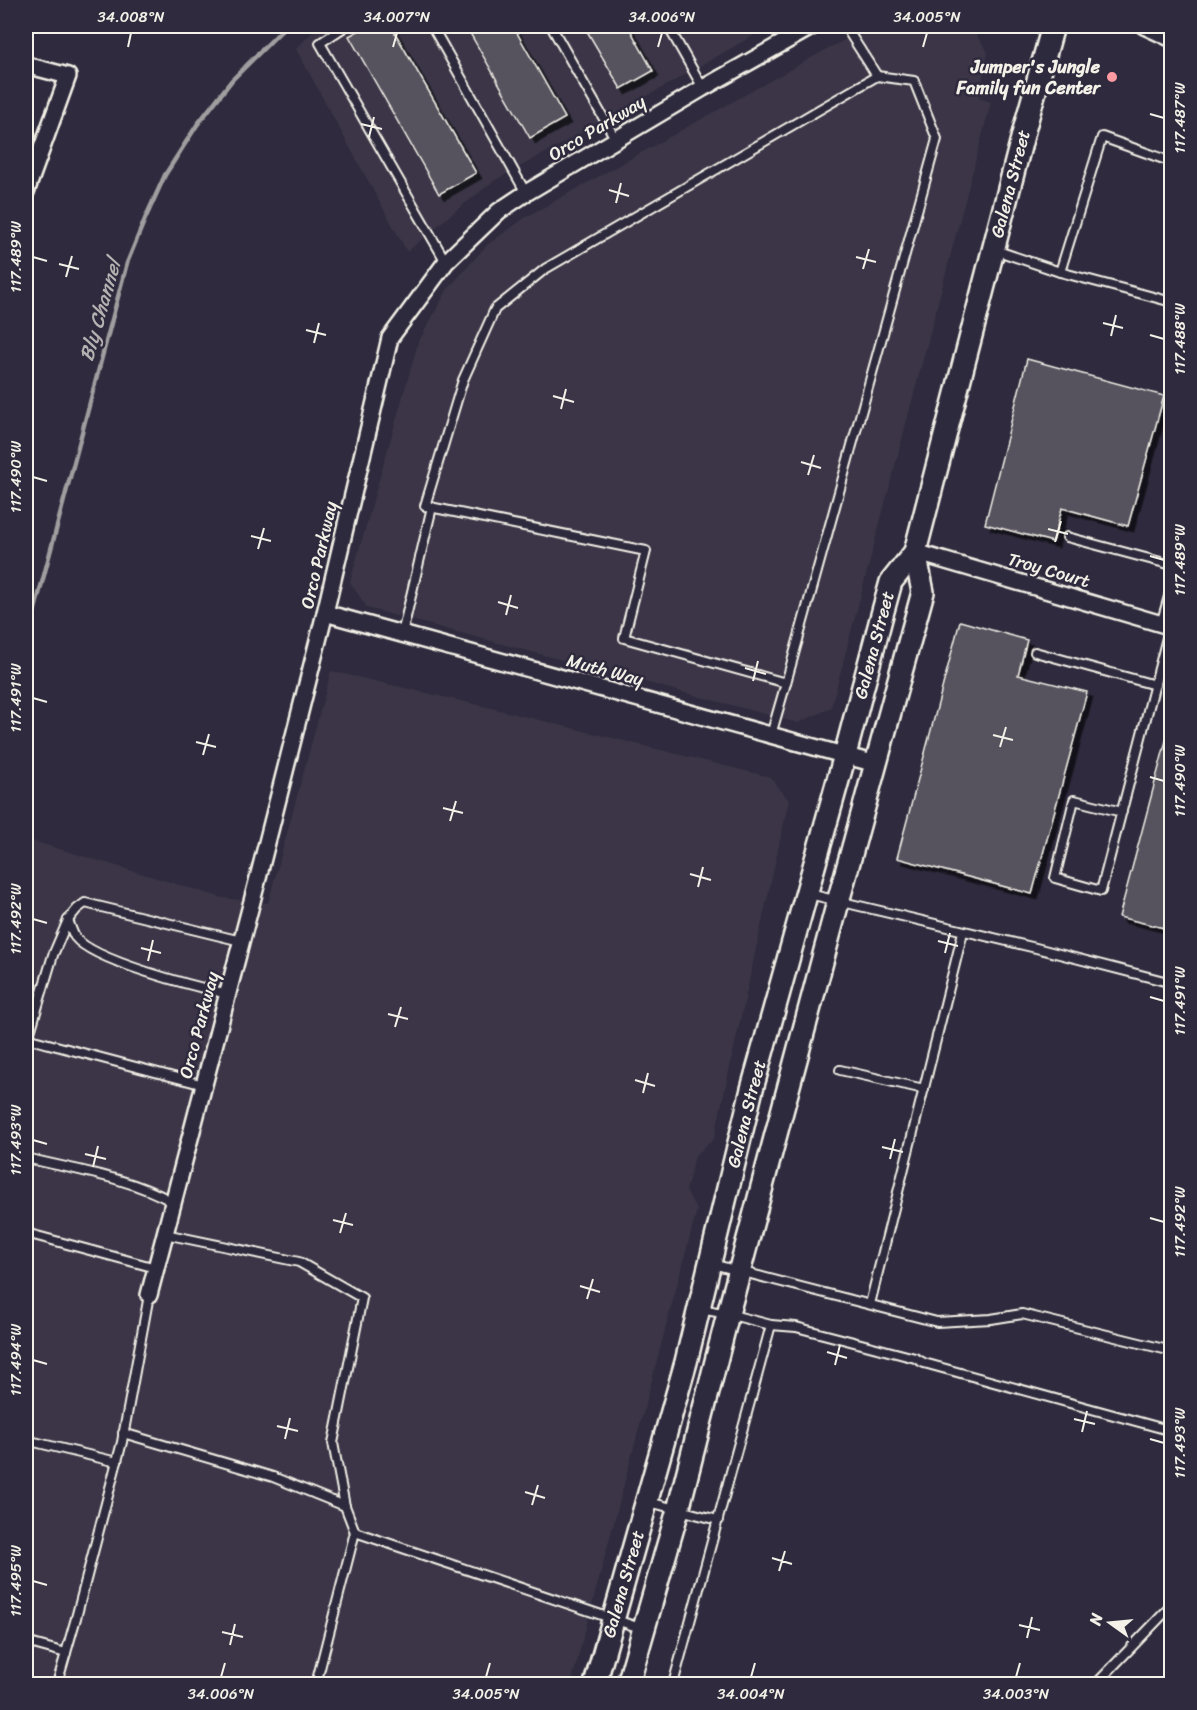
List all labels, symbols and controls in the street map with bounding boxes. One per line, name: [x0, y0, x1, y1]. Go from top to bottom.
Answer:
text: 34.008°N: [98, 4, 165, 30]
text: 34.007°N: [364, 4, 431, 30]
text: 34.006°N: [629, 4, 696, 30]
text: 34.005°N: [893, 4, 961, 30]
place label: Jumper's Jungle Family fun Center: [956, 51, 1102, 104]
marker: Jumper's Jungle Family fun Center: [1105, 70, 1119, 84]
text: 117.487°W: [1167, 82, 1193, 153]
street label: Orco Parkway: [542, 86, 653, 170]
street label: Galena Street: [981, 126, 1040, 241]
text: 117.489°W: [3, 221, 29, 293]
water label: Bly Channel: [69, 251, 133, 365]
text: 117.488°W: [1167, 303, 1193, 375]
text: 117.490°W: [3, 441, 29, 513]
street label: Orco Parkway: [291, 497, 347, 612]
text: 117.489°W: [1167, 524, 1193, 596]
street label: Troy Court: [1004, 543, 1094, 597]
street label: Galena Street: [844, 587, 904, 702]
street label: Muth Way: [563, 644, 648, 696]
text: 117.491°W: [3, 663, 29, 732]
text: 117.490°W: [1167, 745, 1193, 817]
text: 117.492°W: [3, 883, 29, 955]
text: 117.491°W: [1167, 966, 1193, 1035]
street label: Orco Parkway: [169, 967, 229, 1082]
street label: Galena Street: [717, 1056, 775, 1171]
text: 117.493°W: [3, 1104, 29, 1175]
text: 117.492°W: [1167, 1186, 1193, 1258]
text: 117.494°W: [3, 1324, 29, 1396]
text: 117.493°W: [1167, 1407, 1193, 1478]
street label: Galena Street: [593, 1526, 654, 1641]
text: 117.495°W: [3, 1545, 29, 1617]
north arrow: [1080, 1593, 1140, 1653]
text: N: [1080, 1609, 1112, 1629]
text: 34.006°N: [188, 1681, 255, 1707]
text: 34.005°N: [452, 1681, 520, 1707]
text: 34.004°N: [717, 1681, 785, 1707]
text: 34.003°N: [983, 1681, 1050, 1707]

